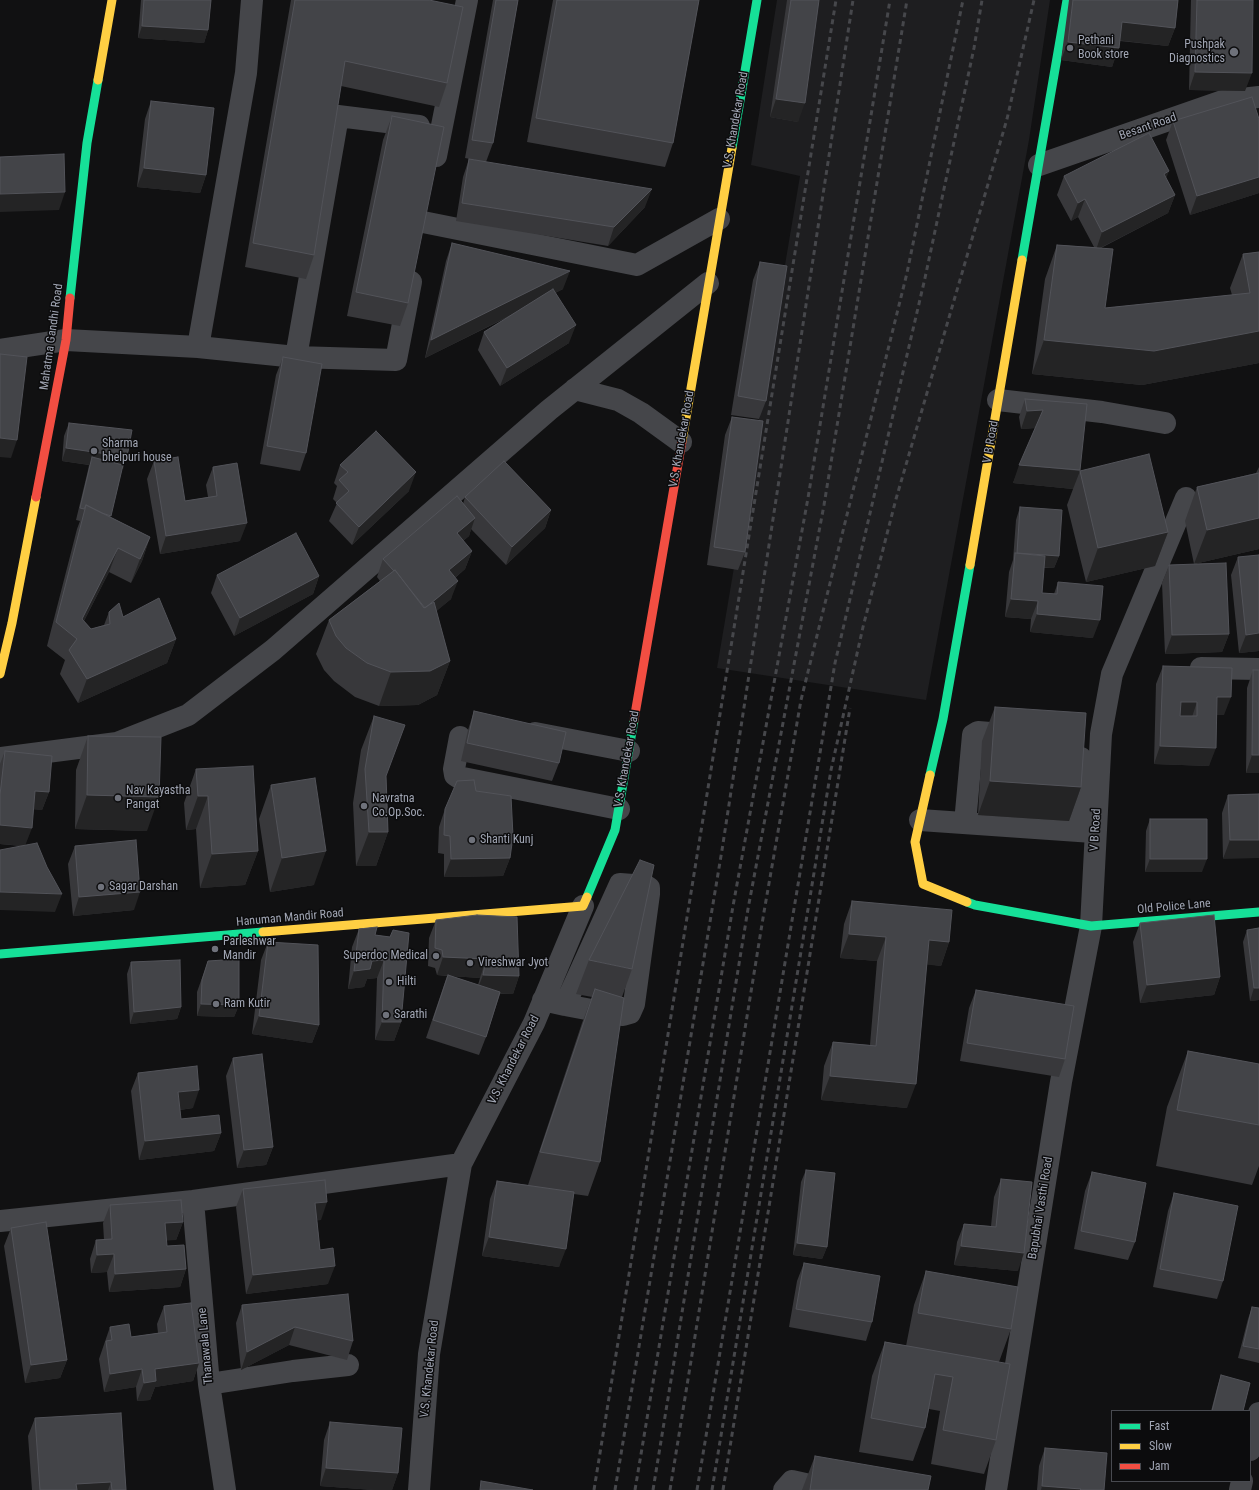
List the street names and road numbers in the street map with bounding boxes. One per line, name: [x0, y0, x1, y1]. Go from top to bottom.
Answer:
street label: V.S. Khandekar Road: [720, 71, 752, 169]
street label: Besant Road: [1117, 110, 1179, 144]
street label: Mahatma Gandhi Road: [37, 283, 67, 391]
street label: V.S. Khandekar Road: [666, 390, 698, 488]
street label: V B Road: [980, 420, 1002, 464]
street label: V.S. Khandekar Road: [611, 710, 643, 808]
street label: V B Road: [1088, 808, 1104, 852]
street label: Old Police Lane: [1137, 897, 1211, 917]
street label: Hanuman Mandir Road: [236, 906, 344, 930]
street label: V.S. Khandekar Road: [485, 1013, 543, 1107]
street label: Bapubhai Vasthi Road: [1026, 1156, 1056, 1260]
street label: Thanawala Lane: [195, 1307, 217, 1385]
street label: V.S. Khandekar Road: [418, 1320, 442, 1418]

